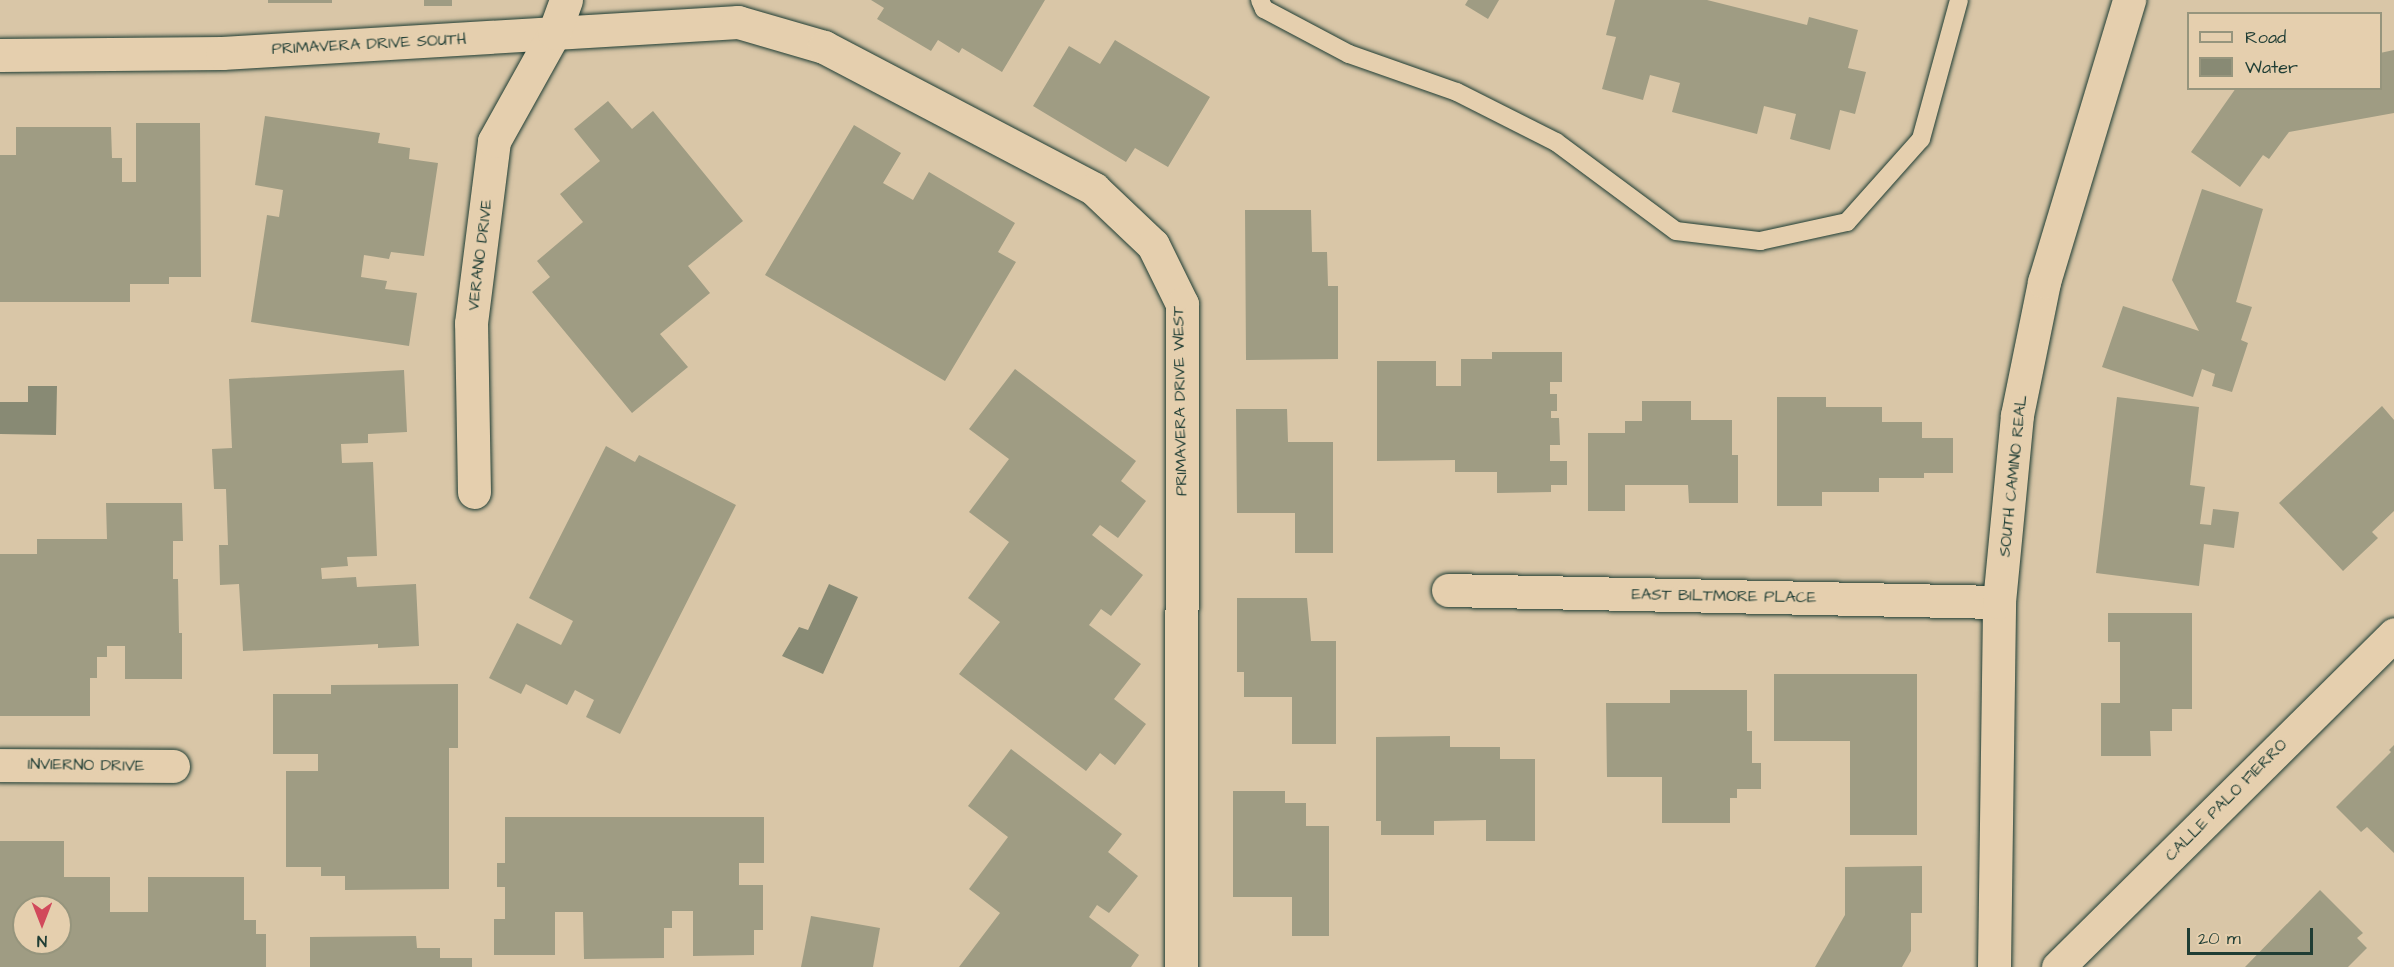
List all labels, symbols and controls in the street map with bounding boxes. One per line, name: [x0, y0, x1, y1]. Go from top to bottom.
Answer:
legend: [2187, 12, 2382, 90]
text: Road: [2245, 25, 2286, 50]
street label: PRIMAVERA DRIVE SOUTH: [271, 29, 467, 59]
text: Water: [2245, 55, 2298, 80]
street label: VERANO DRIVE: [464, 198, 496, 312]
street label: PRIMAVERA DRIVE WEST: [1169, 306, 1191, 496]
street label: SOUTH CAMINO REAL: [1995, 394, 2031, 558]
street label: EAST BILTMORE PLACE: [1631, 585, 1817, 607]
street label: CALLE PALO FIERRO: [2161, 735, 2291, 865]
street label: INVIERNO DRIVE: [28, 754, 144, 776]
north arrow: [12, 895, 72, 955]
scale bar: [2190, 916, 2316, 954]
text: 20 m: [2198, 926, 2241, 951]
text: N: [37, 930, 47, 952]

